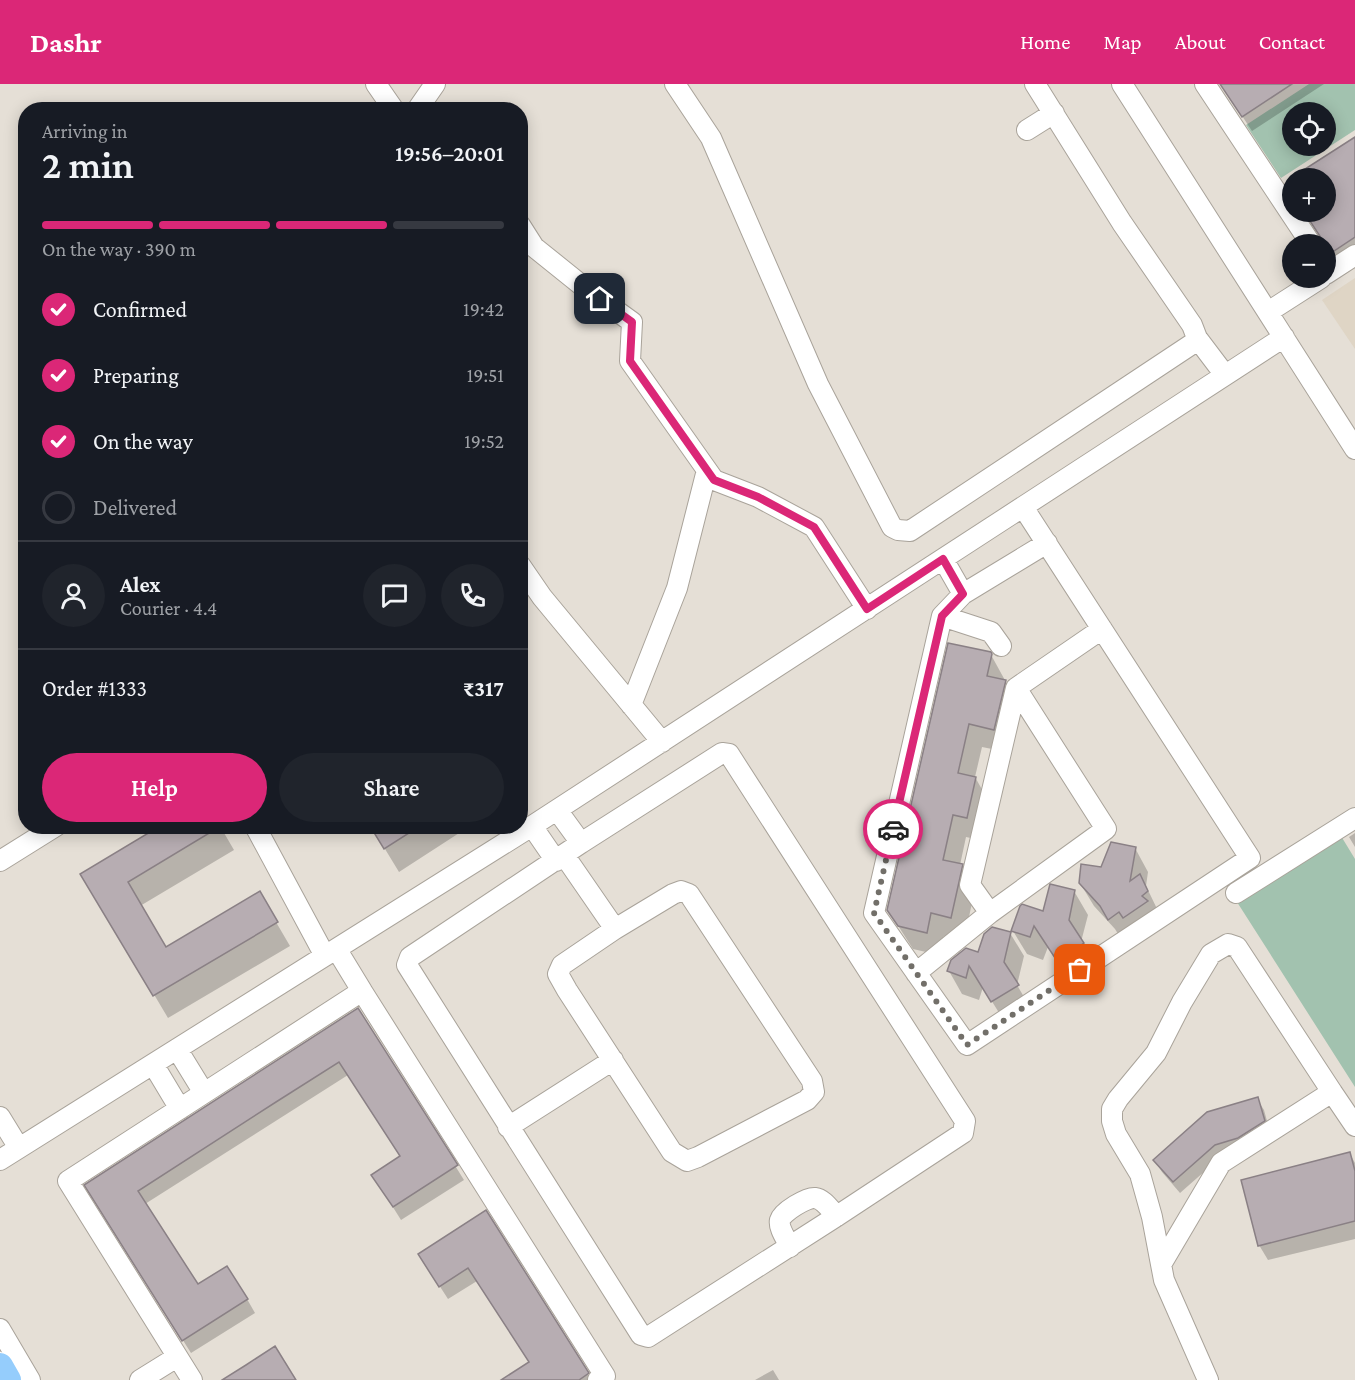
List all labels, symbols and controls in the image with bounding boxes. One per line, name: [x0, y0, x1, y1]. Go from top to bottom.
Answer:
text: Dashr: [30, 27, 102, 58]
text: Home: [1020, 30, 1070, 54]
text: Map: [1103, 30, 1142, 54]
text: About: [1175, 30, 1226, 54]
text: Contact: [1259, 30, 1325, 54]
map controls: [1282, 102, 1336, 288]
button: locate: [1282, 102, 1336, 156]
text: Arriving in: [42, 120, 127, 142]
text: 19:56–20:01: [395, 141, 504, 166]
text: 2 min: [42, 143, 134, 186]
button: +: [1282, 168, 1336, 222]
button: −: [1282, 234, 1336, 288]
text: On the way · 390 m: [42, 238, 196, 260]
pin: [574, 273, 625, 324]
icon: home: [583, 282, 616, 315]
icon: check: [42, 293, 75, 326]
text: Confirmed: [93, 297, 187, 322]
text: 19:42: [463, 298, 504, 320]
icon: check: [42, 359, 75, 392]
text: Preparing: [93, 363, 179, 388]
text: 19:51: [467, 364, 504, 386]
icon: check: [42, 425, 75, 458]
text: On the way: [93, 429, 193, 454]
text: 19:52: [464, 430, 504, 452]
text: Delivered: [93, 495, 177, 520]
button: person: [42, 564, 105, 627]
button: chat: [363, 564, 426, 627]
button: phone: [441, 564, 504, 627]
text: Alex: [120, 572, 161, 597]
text: Courier · 4.4: [120, 597, 217, 619]
text: Order #1333: [42, 676, 147, 701]
text: ₹317: [463, 676, 504, 701]
button: Help: [42, 753, 267, 822]
button: Share: [279, 753, 504, 822]
courier: [863, 799, 923, 859]
icon: car: [877, 813, 910, 846]
pin: [1054, 944, 1105, 995]
icon: bag: [1063, 953, 1096, 986]

